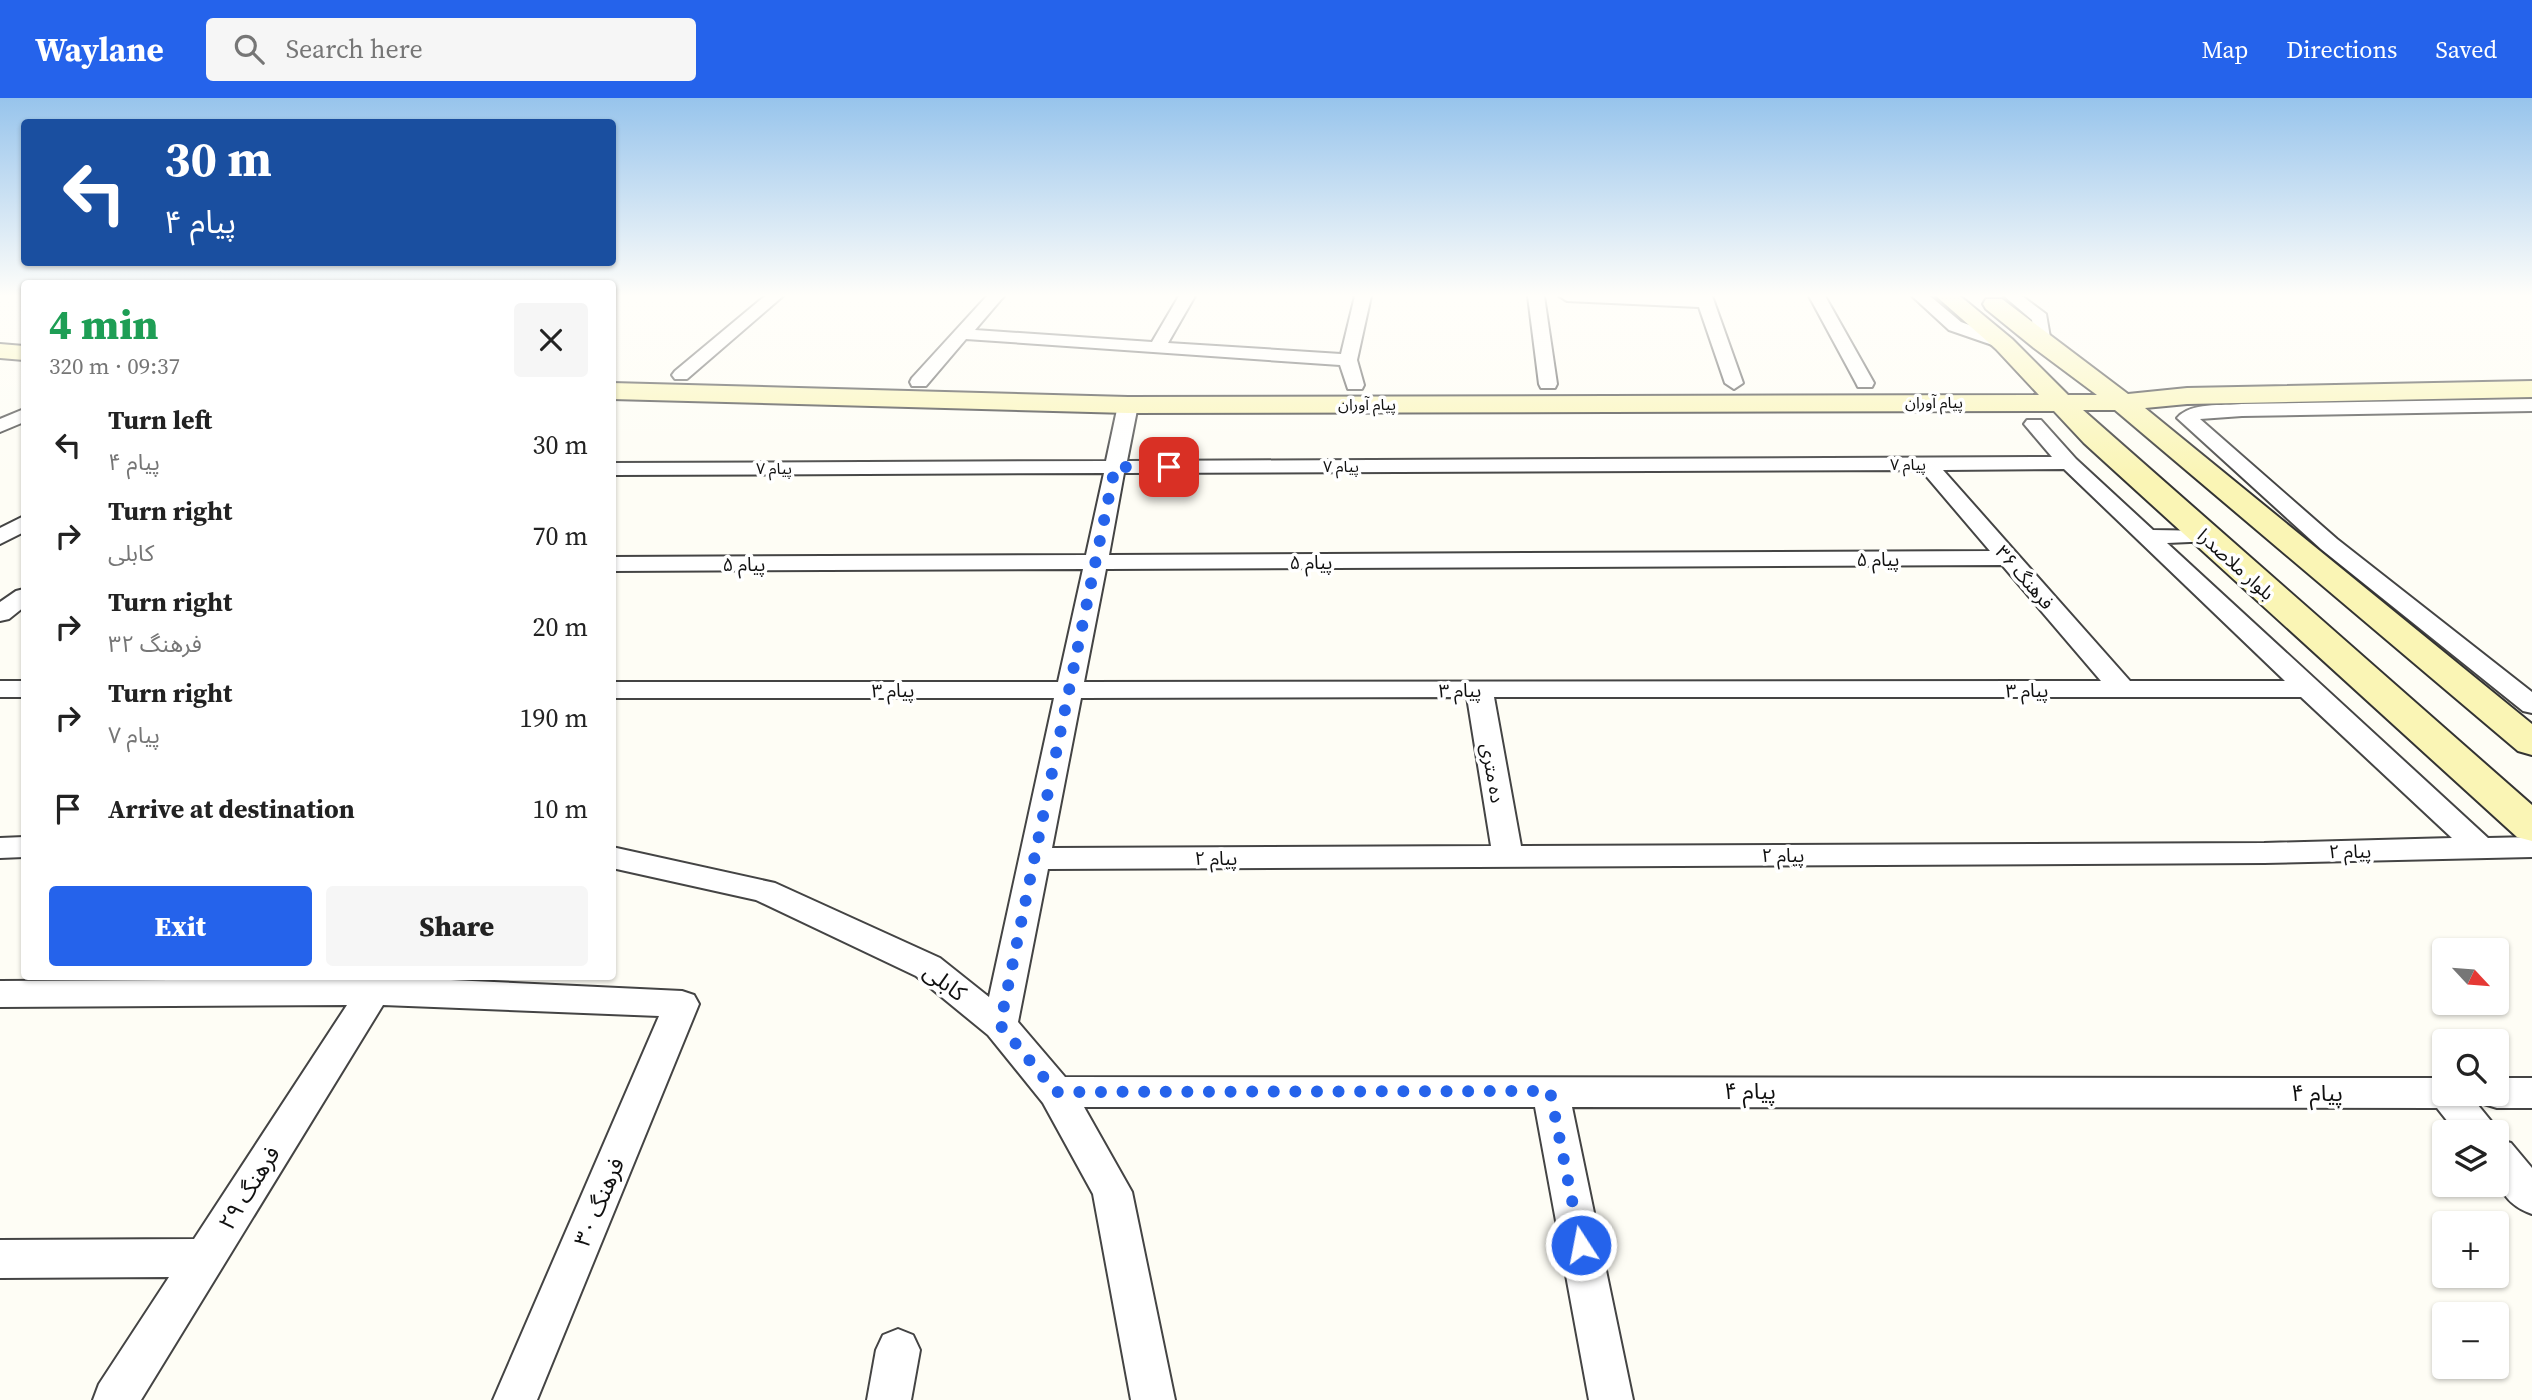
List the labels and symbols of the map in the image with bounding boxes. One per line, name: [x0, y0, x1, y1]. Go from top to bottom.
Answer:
street label: پیام آوران: [1905, 391, 1963, 415]
street label: پیام آوران: [1338, 393, 1396, 417]
pin: [1139, 437, 1199, 497]
street label: پیام ۷: [1890, 453, 1926, 477]
street label: پیام ۷: [1323, 455, 1359, 479]
street label: پیام ۷: [756, 457, 792, 481]
street label: بلوار ملاصدرا: [2192, 522, 2280, 606]
street label: فرهنگ ۳۶: [1990, 539, 2060, 615]
street label: پیام ۵: [1857, 546, 1899, 574]
street label: پیام ۵: [1290, 549, 1332, 577]
street label: پیام ۵: [723, 551, 765, 579]
street label: پیام ۳: [872, 677, 914, 705]
street label: پیام ۳: [1439, 677, 1481, 705]
street label: پیام ۳: [2006, 677, 2048, 705]
street label: ده متری: [1475, 741, 1511, 805]
street label: پیام ۲: [2328, 838, 2372, 866]
street label: پیام ۲: [1762, 842, 1804, 870]
street label: پیام ۲: [1195, 845, 1237, 873]
north arrow: [2432, 938, 2510, 1015]
street label: کابلی: [917, 955, 973, 1009]
street label: پیام ۴: [1724, 1075, 1776, 1109]
street label: پیام ۴: [2291, 1077, 2343, 1111]
street label: فرهنگ ۲۹: [211, 1140, 287, 1236]
street label: فرهنگ ۳۰: [566, 1153, 632, 1251]
position arrow: [1544, 1208, 1618, 1282]

